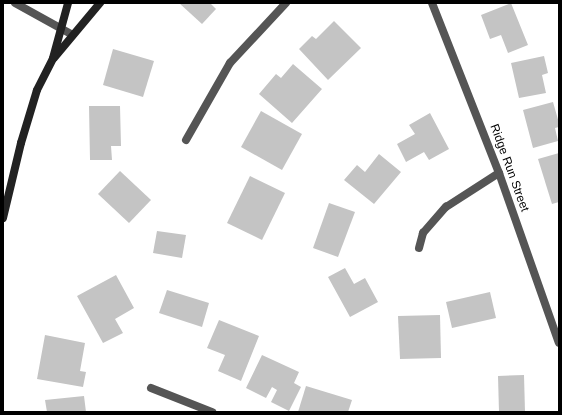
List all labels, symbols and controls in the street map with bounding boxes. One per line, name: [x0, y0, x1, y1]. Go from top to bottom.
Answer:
street label: Ridge Run Street: [486, 122, 532, 214]

